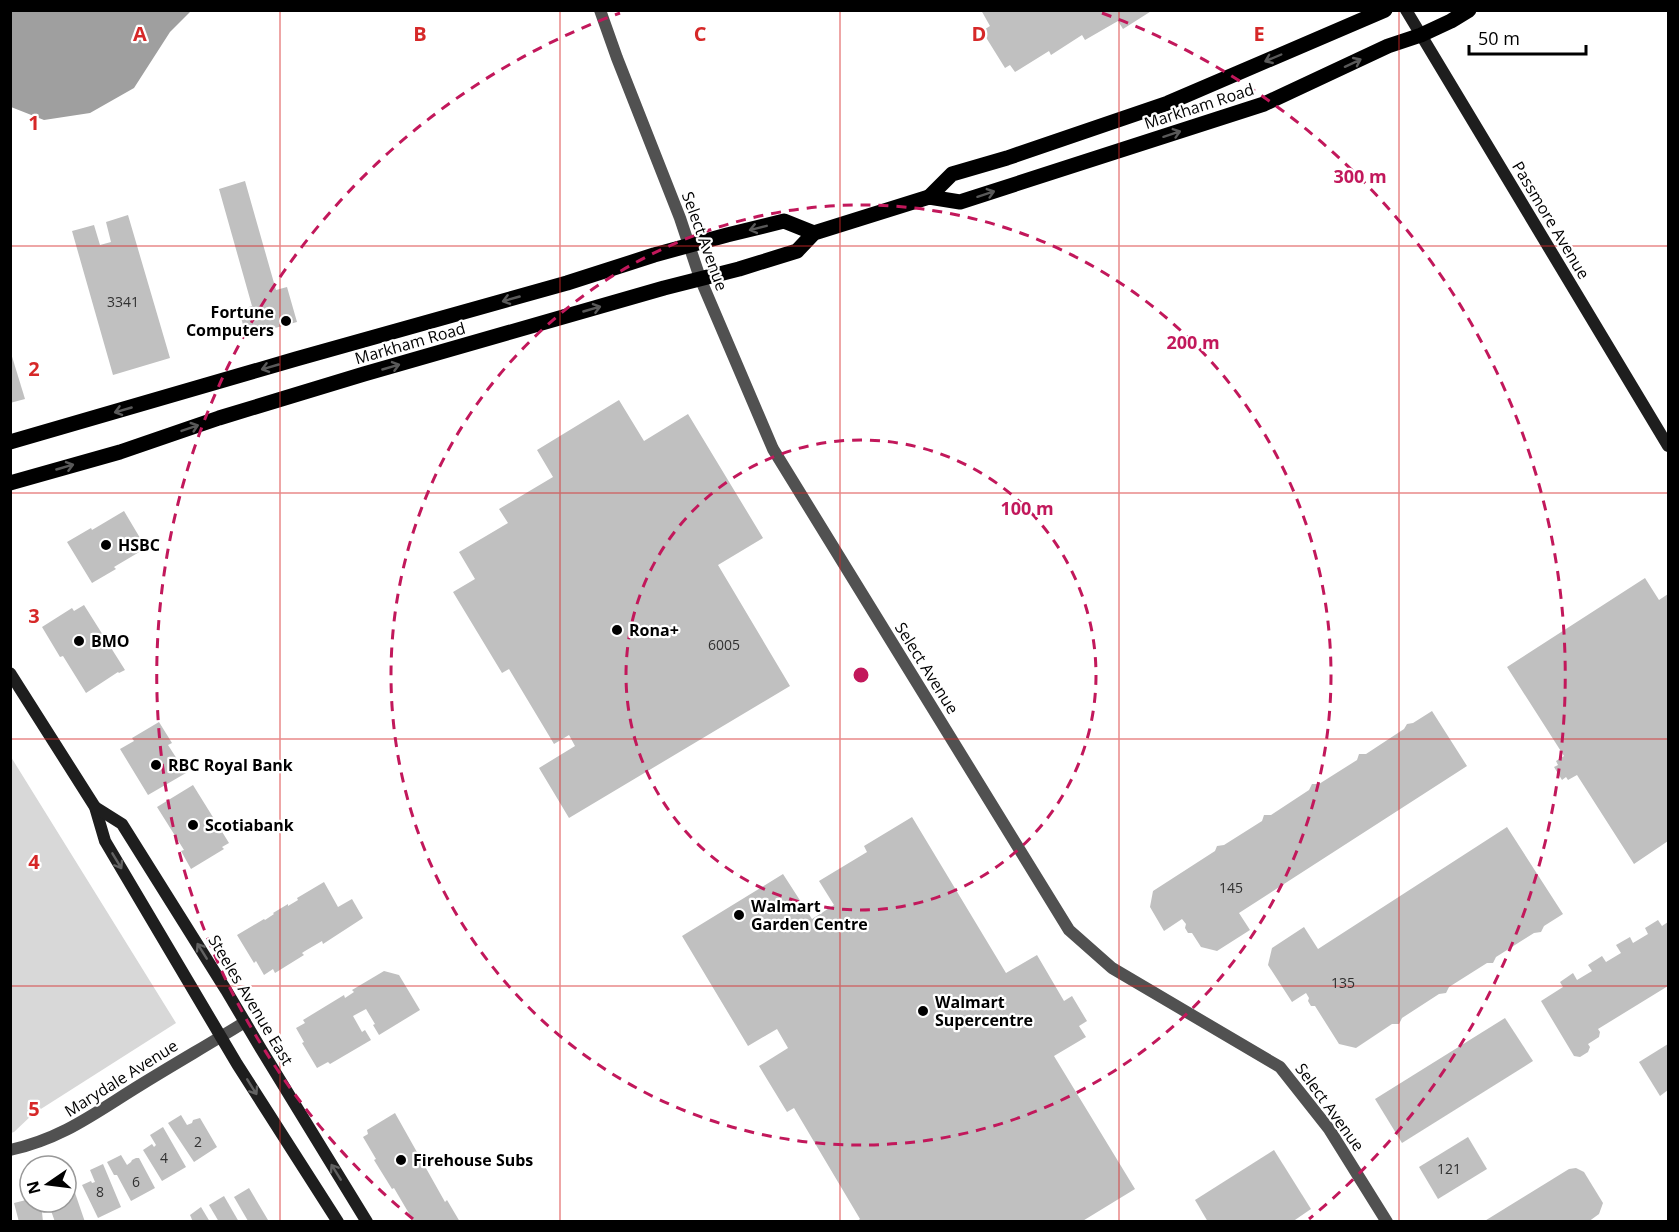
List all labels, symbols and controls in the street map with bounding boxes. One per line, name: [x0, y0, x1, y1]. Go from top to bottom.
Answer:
scale bar: [1469, 18, 1586, 56]
text: A: [133, 20, 147, 47]
text: B: [413, 20, 427, 47]
text: C: [694, 20, 707, 47]
text: D: [972, 20, 986, 47]
text: E: [1253, 20, 1265, 47]
text: 50 m: [1478, 26, 1520, 50]
one-way arrow: [1265, 53, 1283, 64]
one-way arrow: [1343, 56, 1361, 68]
street label: Markham Road: [1141, 78, 1257, 134]
text: 1: [28, 109, 40, 136]
one-way arrow: [1162, 128, 1181, 139]
street label: Passmore Avenue: [1507, 157, 1595, 283]
text: 300 m: [1333, 164, 1387, 188]
street label: Select Avenue: [677, 188, 733, 294]
one-way arrow: [976, 188, 995, 199]
one-way arrow: [749, 222, 768, 234]
house number: 3341: [107, 292, 139, 311]
one-way arrow: [502, 294, 521, 305]
place label: Fortune Computers: [186, 301, 274, 341]
one-way arrow: [582, 303, 601, 314]
marker: Fortune Computers: [279, 314, 293, 328]
street label: Markham Road: [352, 317, 468, 369]
text: 200 m: [1166, 330, 1220, 354]
text: 2: [28, 355, 40, 382]
one-way arrow: [381, 361, 400, 372]
one-way arrow: [261, 362, 280, 373]
one-way arrow: [114, 405, 133, 416]
one-way arrow: [180, 422, 199, 433]
one-way arrow: [56, 461, 75, 472]
text: 100 m: [1000, 496, 1054, 520]
place label: HSBC: [118, 534, 160, 556]
marker: HSBC: [99, 538, 113, 552]
text: 3: [28, 602, 40, 629]
street label: Select Avenue: [890, 618, 964, 718]
place label: Rona+: [629, 619, 679, 641]
marker: Rona+: [610, 623, 624, 637]
place label: BMO: [91, 630, 130, 652]
marker: BMO: [72, 634, 86, 648]
house number: 6005: [708, 635, 740, 654]
centre of rings: [851, 665, 871, 685]
place label: RBC Royal Bank: [168, 754, 293, 776]
marker: RBC Royal Bank: [149, 758, 163, 772]
place label: Scotiabank: [205, 814, 294, 836]
marker: Scotiabank: [186, 818, 200, 832]
text: 4: [28, 848, 40, 875]
one-way arrow: [111, 852, 123, 869]
house number: 145: [1219, 878, 1243, 897]
place label: Walmart Garden Centre: [751, 895, 868, 935]
marker: Walmart Garden Centre: [732, 908, 746, 922]
street label: Steeles Avenue East: [203, 931, 299, 1069]
one-way arrow: [196, 943, 208, 960]
house number: 135: [1331, 973, 1355, 992]
place label: Walmart Supercentre: [935, 991, 1033, 1031]
marker: Walmart Supercentre: [916, 1004, 930, 1018]
street label: Marydale Avenue: [60, 1034, 182, 1122]
street label: Select Avenue: [1291, 1058, 1369, 1156]
one-way arrow: [245, 1078, 258, 1095]
text: 5: [28, 1095, 40, 1122]
house number: 2: [194, 1132, 202, 1151]
house number: 4: [160, 1148, 168, 1167]
place label: Firehouse Subs: [413, 1149, 533, 1171]
marker: Firehouse Subs: [394, 1153, 408, 1167]
north arrow: [18, 1154, 78, 1214]
house number: 121: [1437, 1159, 1461, 1178]
one-way arrow: [330, 1164, 342, 1181]
house number: 6: [132, 1172, 140, 1191]
text: N: [21, 1179, 46, 1197]
house number: 8: [96, 1182, 104, 1201]

